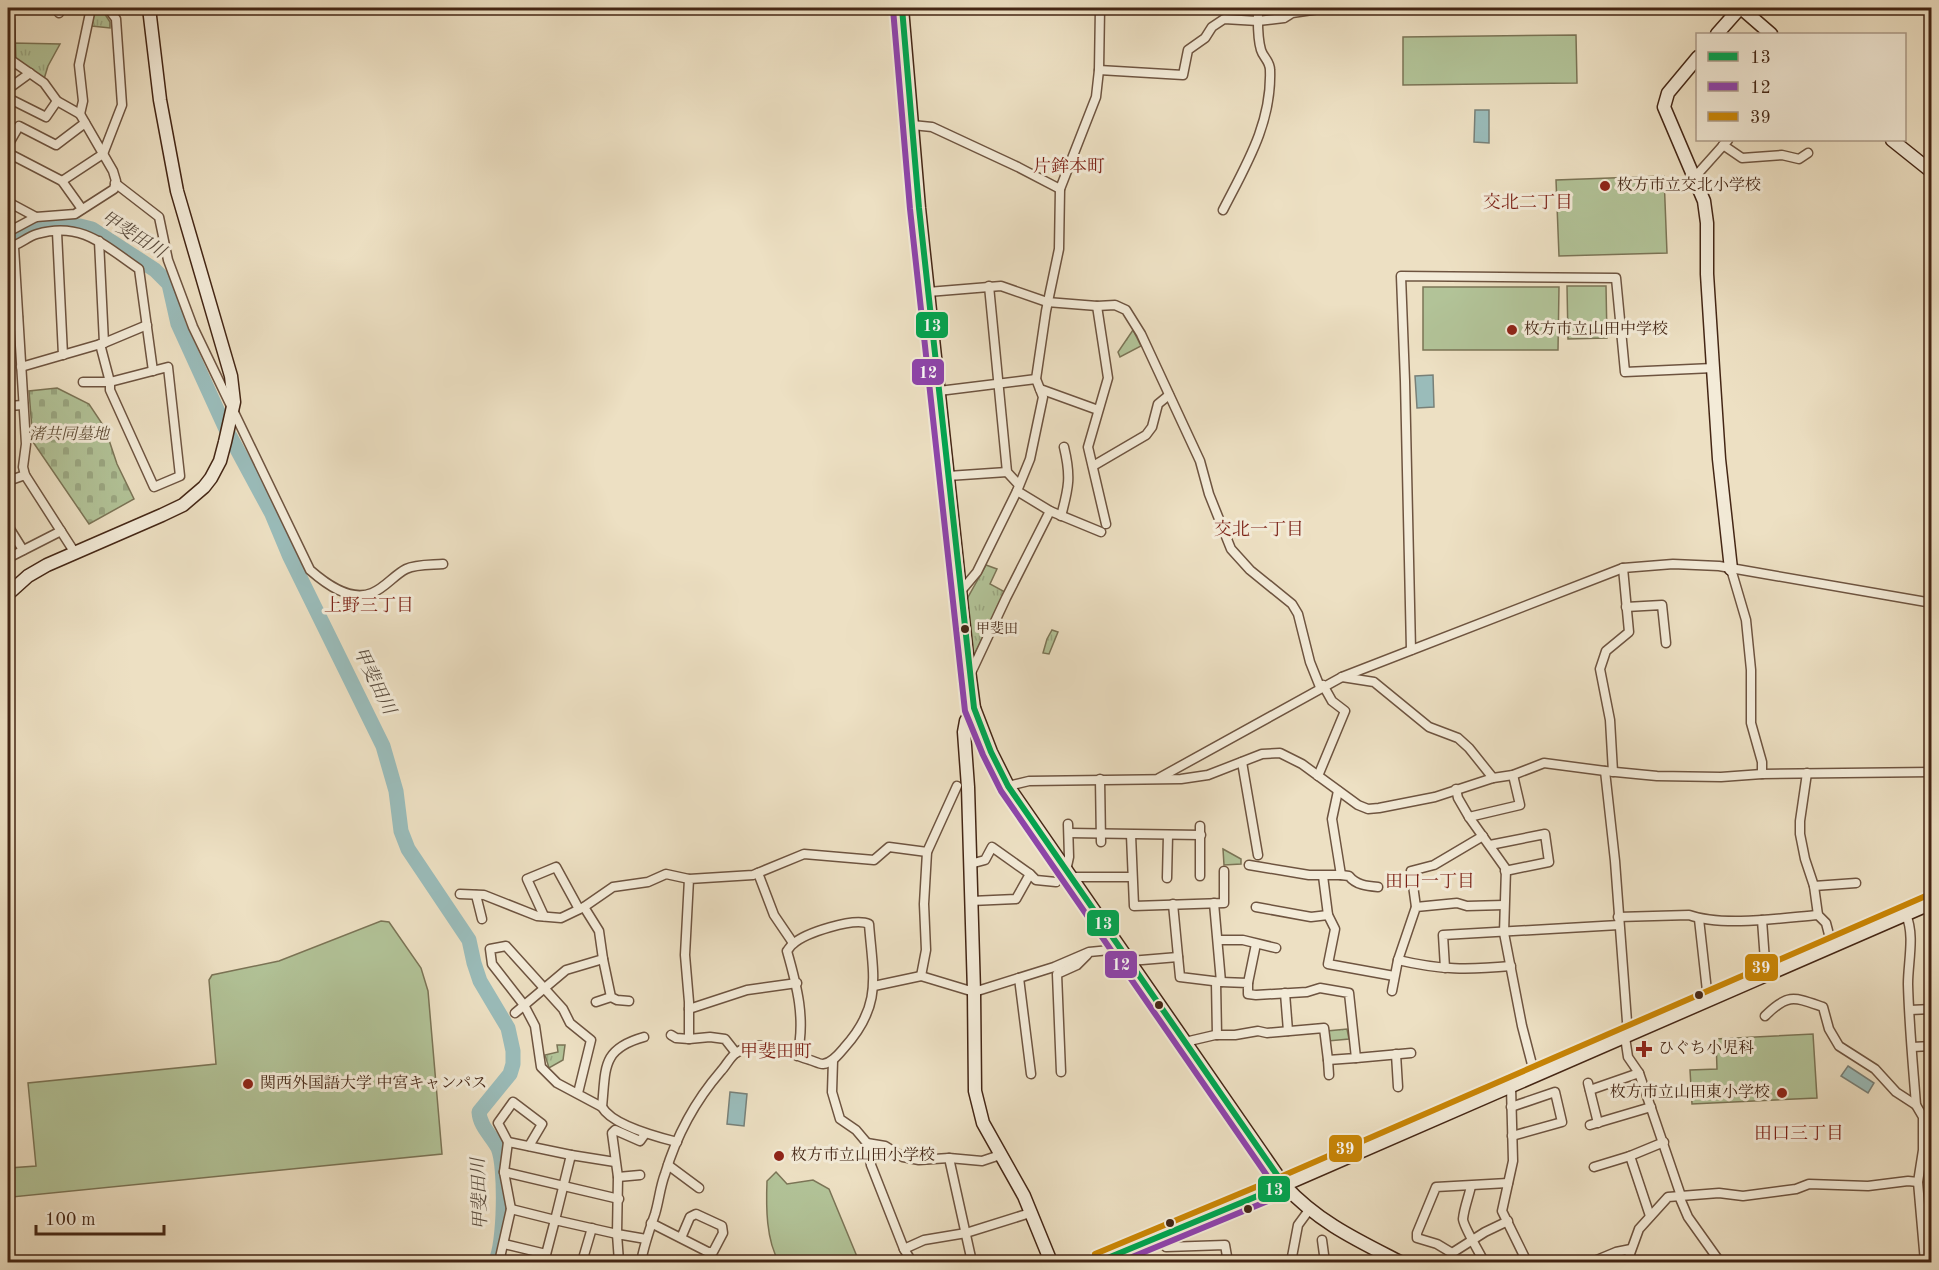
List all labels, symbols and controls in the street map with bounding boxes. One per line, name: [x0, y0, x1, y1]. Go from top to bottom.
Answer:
legend: [1696, 33, 1906, 141]
text: 13: [1750, 49, 1771, 67]
text: 12: [1750, 79, 1771, 97]
text: 39: [1750, 109, 1771, 127]
district label: 片鉾本町: [1033, 156, 1105, 176]
place label: 枚方市立交北小学校: [1617, 176, 1761, 194]
marker: 枚方市立交北小学校: [1598, 179, 1612, 193]
district label: 交北二丁目: [1483, 192, 1573, 212]
water label: 甲斐田川: [98, 207, 171, 263]
line badge: 13: [915, 311, 949, 339]
text: 13: [923, 319, 941, 335]
place label: 枚方市立山田中学校: [1524, 320, 1668, 338]
marker: 枚方市立山田中学校: [1505, 323, 1519, 337]
line badge: 12: [911, 358, 945, 386]
text: 12: [919, 366, 937, 382]
park label: 渚共同墓地: [29, 425, 111, 443]
district label: 交北一丁目: [1214, 519, 1304, 539]
district label: 上野三丁目: [324, 595, 414, 615]
place label: 甲斐田: [976, 621, 1018, 636]
marker: 甲斐田: [959, 623, 971, 635]
water label: 甲斐田川: [350, 644, 401, 719]
district label: 田口一丁目: [1385, 872, 1475, 891]
line badge: 13: [1086, 909, 1120, 937]
text: 13: [1094, 917, 1112, 933]
line badge: 12: [1104, 950, 1138, 979]
line badge: 39: [1744, 953, 1779, 982]
text: 12: [1112, 958, 1130, 974]
text: 39: [1752, 961, 1770, 977]
unlabelled marker: [1693, 989, 1705, 1001]
unlabelled marker: [1153, 999, 1165, 1011]
place label: ひぐち小児科: [1658, 1039, 1754, 1057]
marker: ひぐち小児科: [1635, 1040, 1653, 1058]
district label: 甲斐田町: [740, 1042, 812, 1061]
place label: 関西外国語大学 中宮キャンパス: [260, 1074, 487, 1092]
marker: 関西外国語大学 中宮キャンパス: [241, 1077, 255, 1091]
place label: 枚方市立山田東小学校: [1610, 1083, 1770, 1101]
marker: 枚方市立山田東小学校: [1775, 1086, 1789, 1100]
district label: 田口三丁目: [1754, 1124, 1844, 1143]
line badge: 39: [1328, 1134, 1363, 1163]
text: 39: [1336, 1142, 1354, 1158]
place label: 枚方市立山田小学校: [791, 1146, 935, 1164]
marker: 枚方市立山田小学校: [772, 1149, 786, 1163]
water label: 甲斐田川: [468, 1156, 490, 1230]
line badge: 13: [1257, 1175, 1291, 1203]
text: 13: [1265, 1183, 1283, 1199]
scale bar: [36, 1198, 164, 1236]
unlabelled marker: [1242, 1203, 1254, 1215]
text: 100 m: [45, 1211, 96, 1229]
unlabelled marker: [1164, 1217, 1176, 1229]

